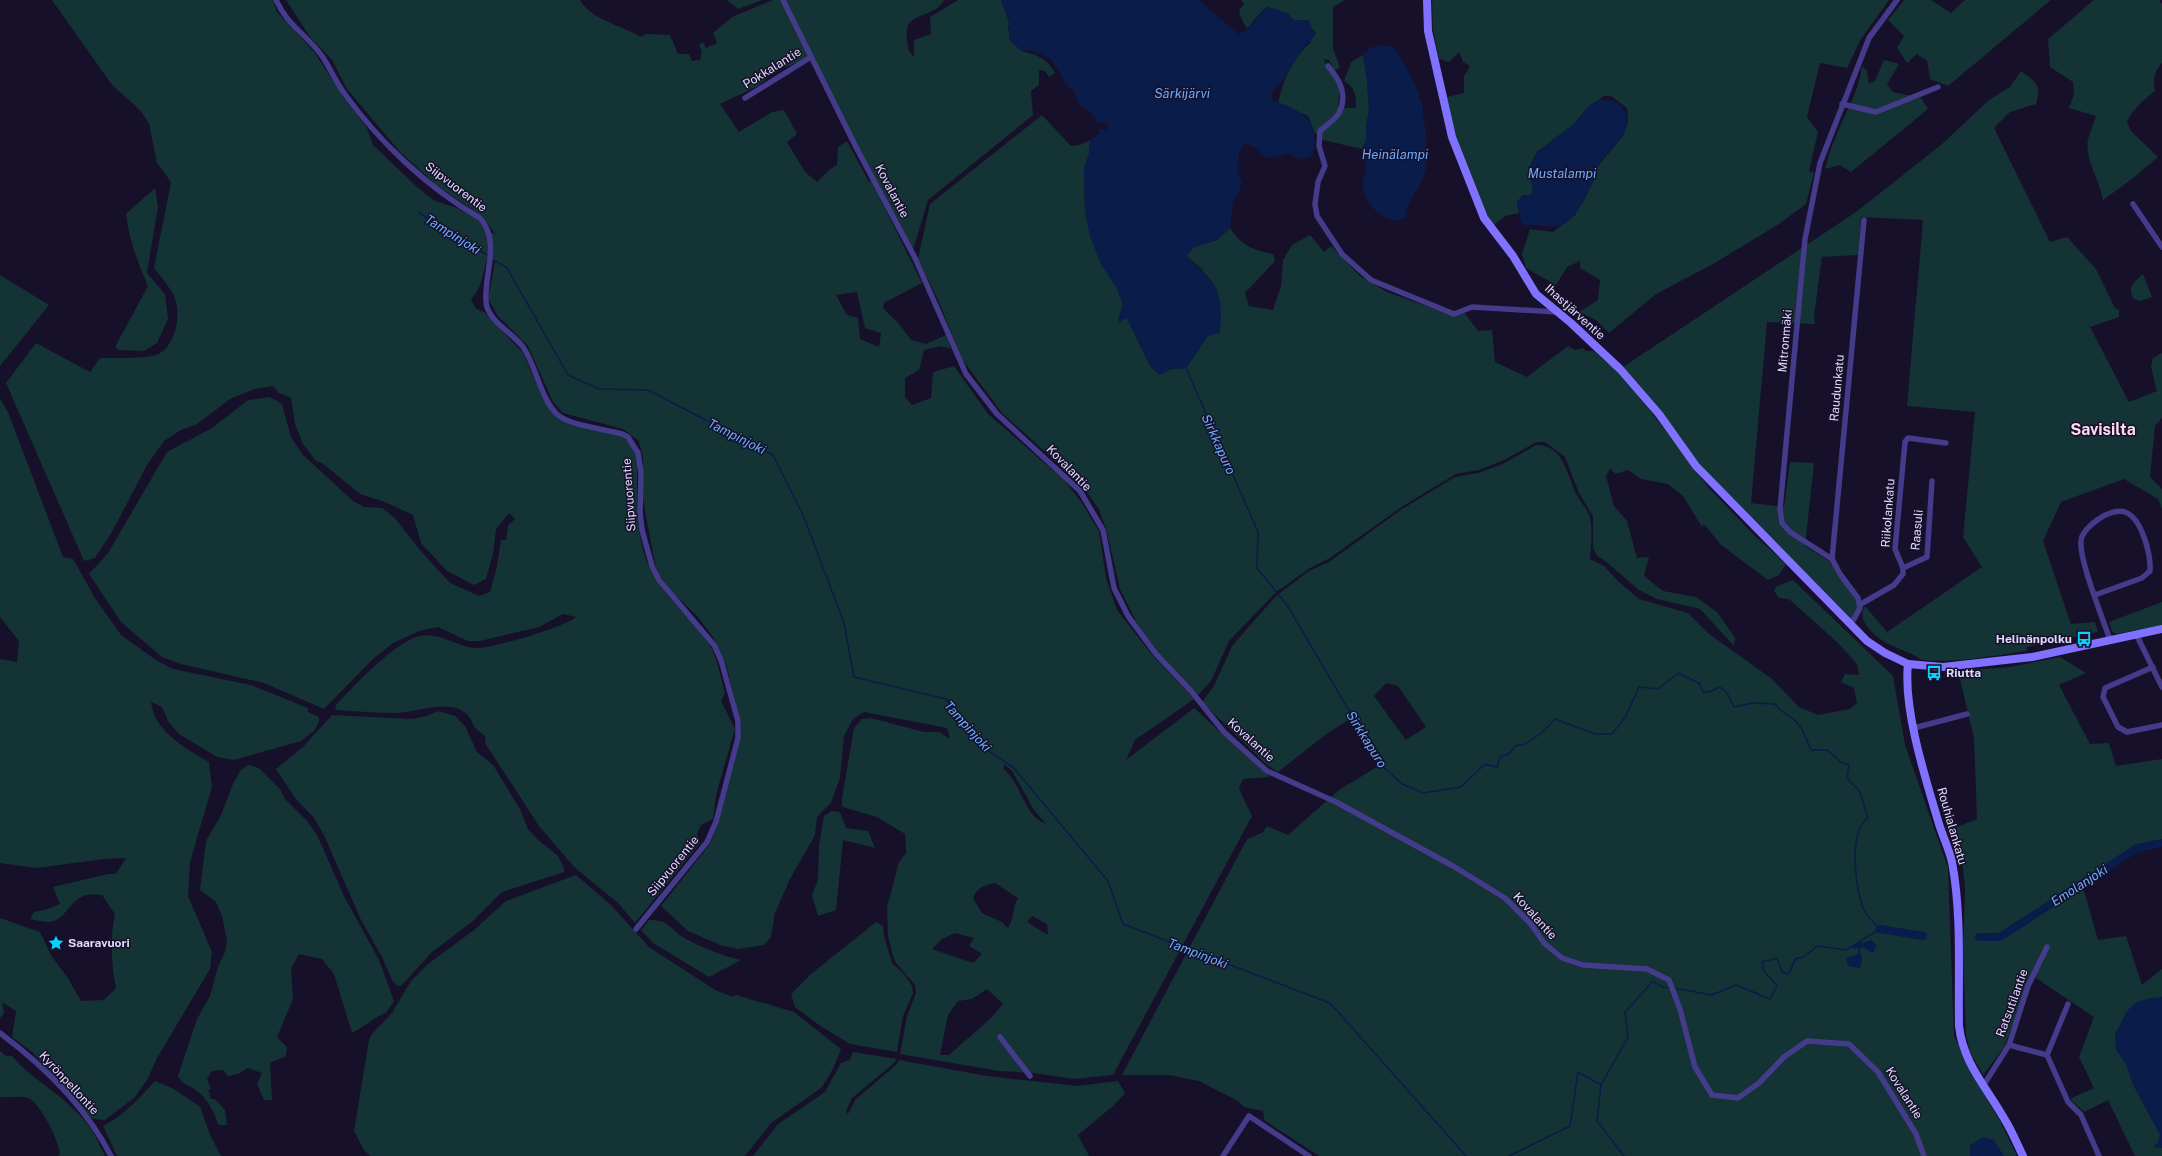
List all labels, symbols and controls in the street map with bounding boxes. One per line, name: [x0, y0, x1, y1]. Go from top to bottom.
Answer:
street label: Pokkalantie: [740, 45, 804, 91]
water label: Särkijärvi: [1154, 86, 1211, 101]
water label: Heinälampi: [1362, 147, 1429, 162]
street label: Siipvuorentie: [422, 159, 490, 215]
street label: Kovalantie: [872, 162, 912, 220]
water label: Mustalampi: [1528, 166, 1597, 181]
water label: Tampinjoki: [422, 211, 484, 258]
street label: Ihastjärventie: [1542, 281, 1608, 343]
street label: Mitronmäki: [1775, 309, 1795, 373]
street label: Raudunkatu: [1827, 354, 1847, 422]
water label: Sirkkapuro: [1199, 412, 1238, 477]
water label: Tampinjoki: [705, 415, 769, 458]
district label: Savisilta: [2070, 420, 2136, 439]
street label: Kovalantie: [1044, 442, 1094, 494]
street label: Siipvuorentie: [619, 458, 639, 532]
street label: Riikolankatu: [1879, 478, 1897, 548]
street label: Raasuli: [1908, 509, 1926, 551]
bus stop icon: Helinänpolku: [2075, 630, 2093, 648]
place label: Helinänpolku: [1996, 632, 2072, 646]
bus stop icon: Riutta: [1925, 664, 1943, 682]
place label: Riutta: [1946, 666, 1981, 680]
water label: Tampinjoki: [941, 698, 995, 755]
water label: Sirkkapuro: [1343, 708, 1390, 770]
street label: Kovalantie: [1225, 715, 1278, 765]
street label: Rouhialankatu: [1934, 786, 1970, 866]
street label: Siipvuorentie: [644, 833, 702, 899]
water label: Emolanjoki: [2048, 861, 2111, 909]
street label: Kovalantie: [1510, 890, 1560, 943]
place icon: Saaravuori: [47, 934, 65, 952]
water label: Tampinjoki: [1166, 935, 1231, 972]
place label: Saaravuori: [68, 936, 130, 950]
street label: Ratsutilantie: [1993, 967, 2031, 1039]
street label: Kyrönpellontie: [36, 1049, 102, 1118]
street label: Kovalantie: [1883, 1065, 1926, 1122]

